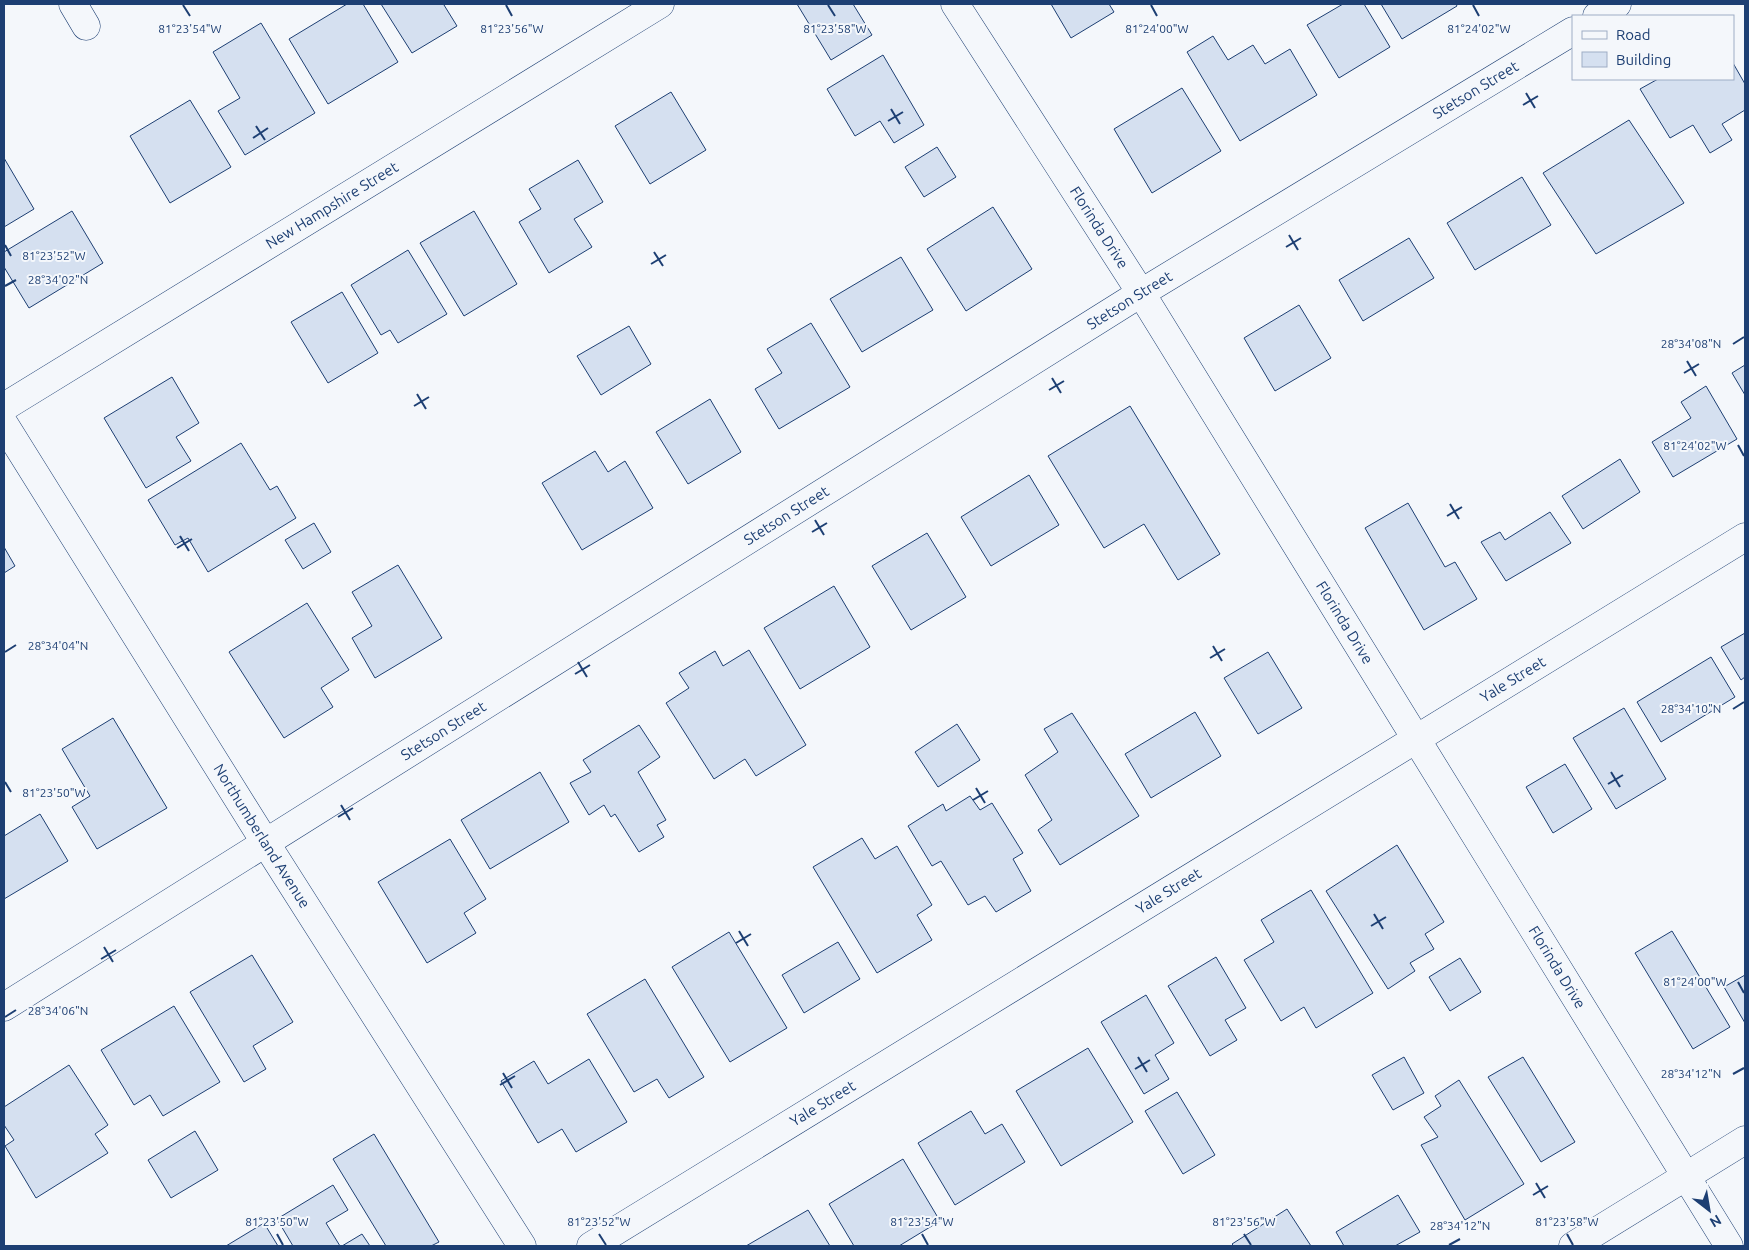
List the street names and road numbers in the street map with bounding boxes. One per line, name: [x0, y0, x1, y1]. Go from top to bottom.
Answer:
street label: Stetson Street: [1429, 57, 1521, 122]
street label: New Hampshire Street: [263, 158, 401, 252]
street label: Florinda Drive: [1067, 183, 1132, 272]
street label: Stetson Street: [1084, 267, 1175, 333]
street label: Stetson Street: [741, 482, 832, 548]
street label: Florinda Drive: [1313, 578, 1377, 667]
street label: Yale Street: [1477, 653, 1548, 706]
street label: Stetson Street: [398, 697, 489, 764]
street label: Northumberland Avenue: [210, 761, 314, 911]
street label: Yale Street: [1133, 864, 1204, 917]
street label: Florinda Drive: [1526, 923, 1589, 1011]
street label: Yale Street: [787, 1077, 858, 1130]

